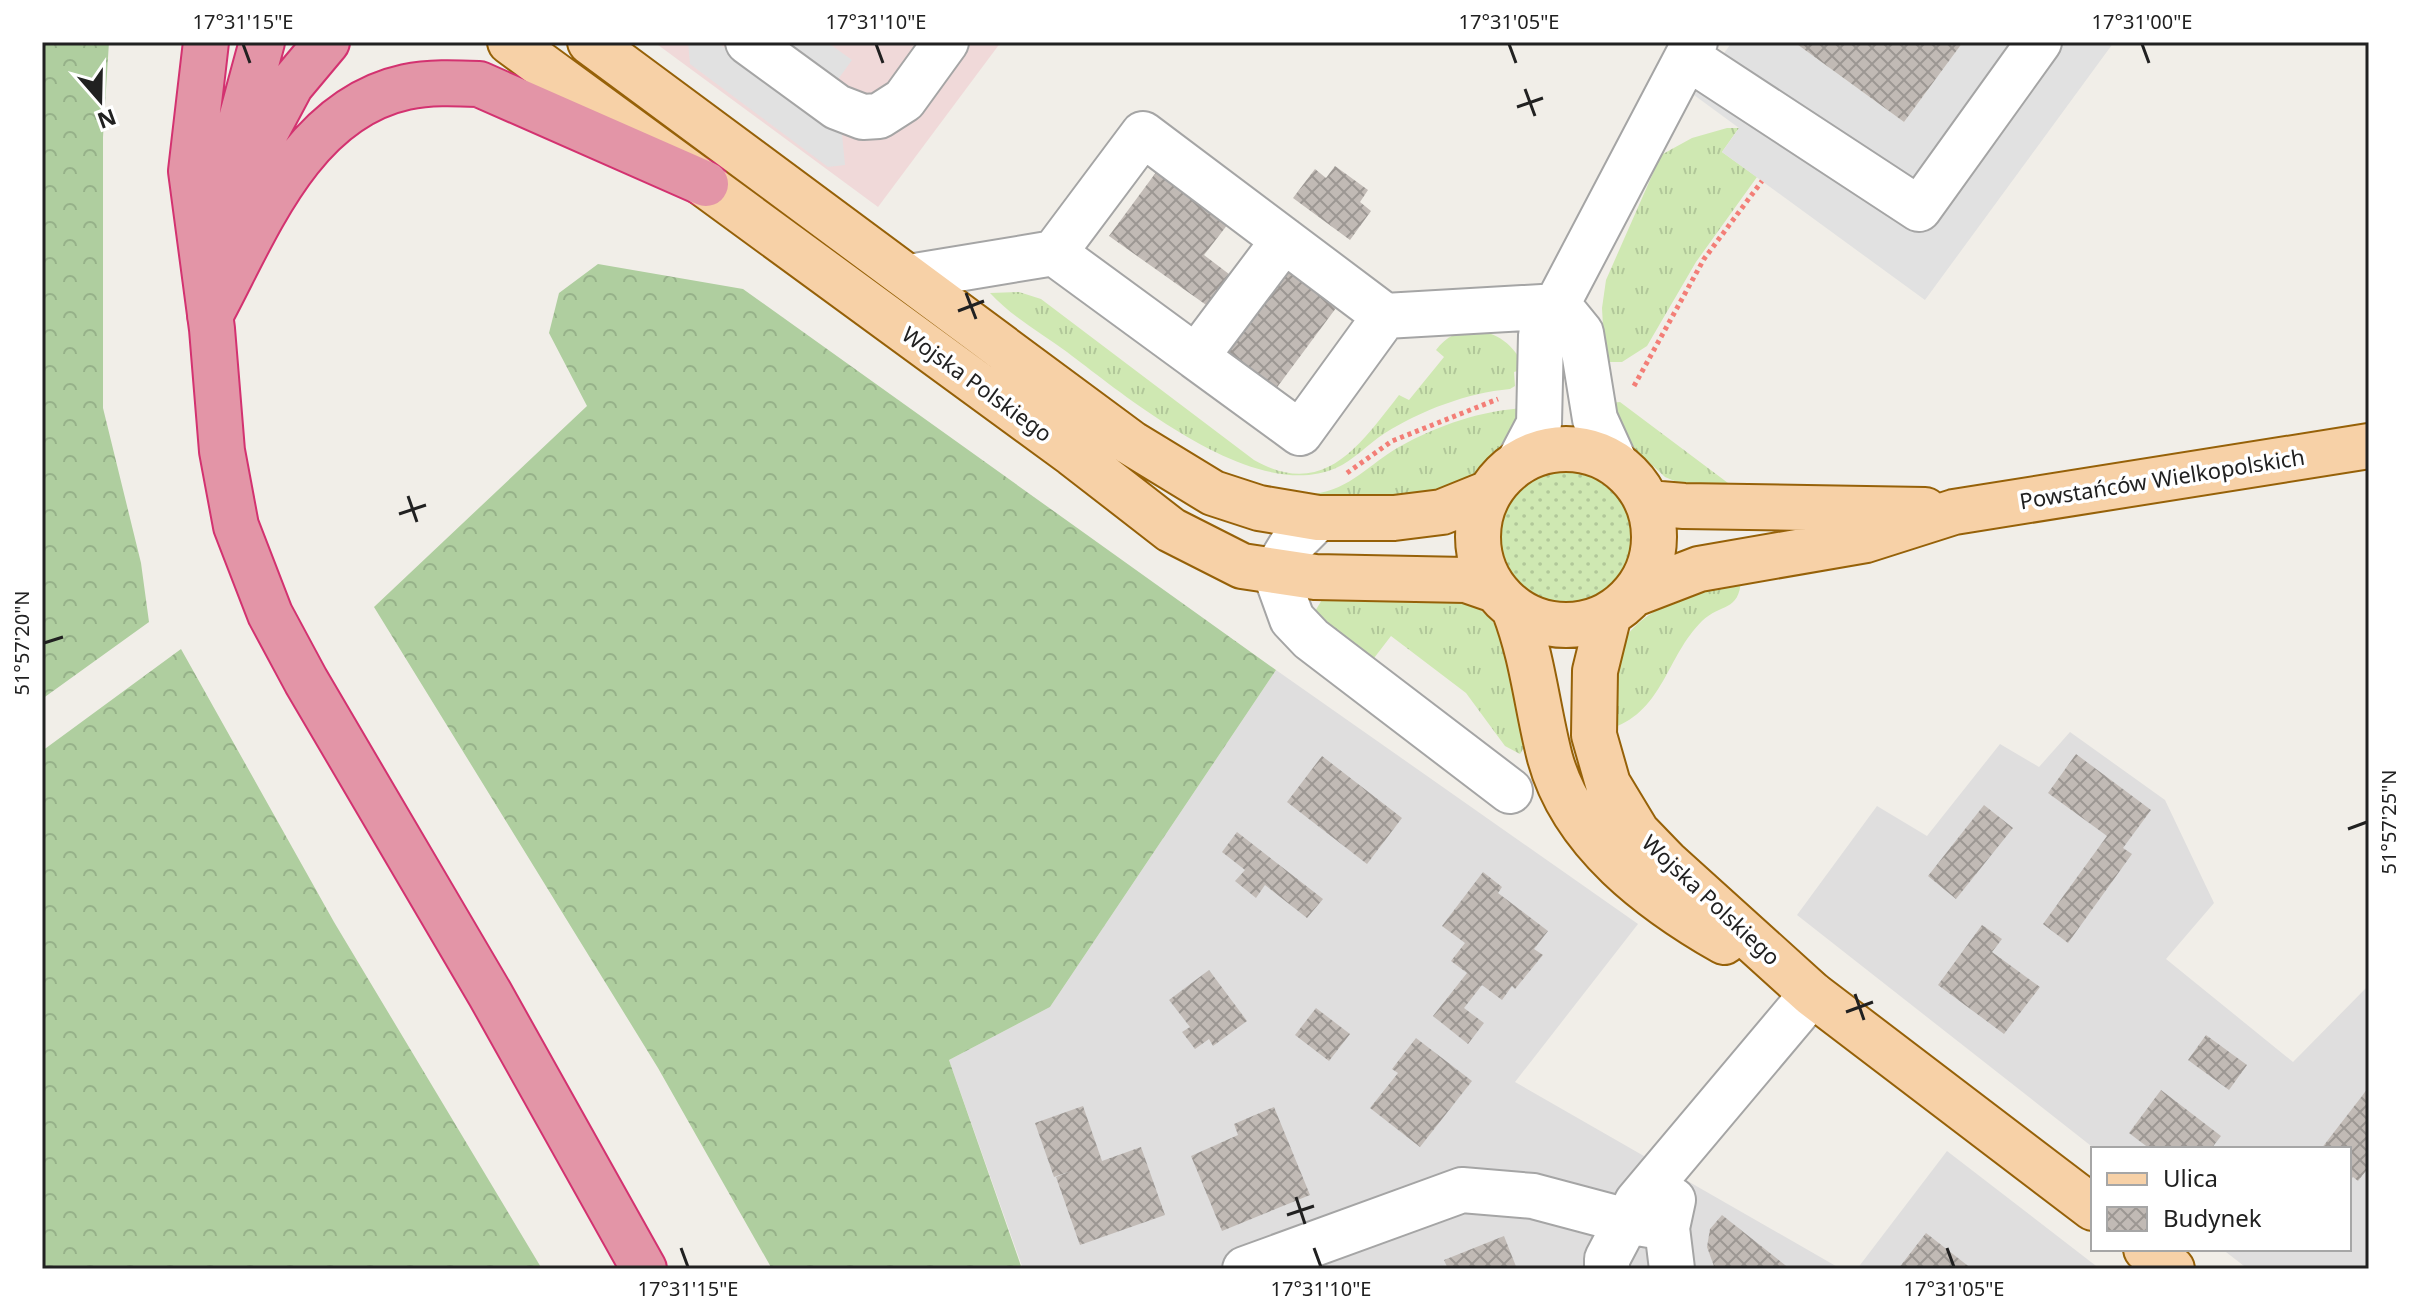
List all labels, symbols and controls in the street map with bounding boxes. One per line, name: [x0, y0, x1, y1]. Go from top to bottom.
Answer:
text: 17°31'15"E: [193, 8, 293, 35]
text: 17°31'10"E: [826, 8, 926, 35]
text: 17°31'05"E: [1459, 8, 1559, 35]
text: 17°31'00"E: [2092, 8, 2192, 35]
north arrow: [60, 60, 140, 140]
text: N: [94, 103, 121, 137]
street label: Wojska Polskiego: [896, 318, 1059, 448]
street label: Powstańców Wielkopolskich: [2017, 441, 2307, 515]
text: 51°57'20"N: [8, 590, 35, 696]
text: 51°57'25"N: [2375, 769, 2402, 875]
street label: Wojska Polskiego: [1636, 827, 1787, 971]
legend: [2091, 1147, 2351, 1251]
text: Ulica: [2163, 1161, 2218, 1194]
text: Budynek: [2163, 1201, 2262, 1234]
text: 17°31'15"E: [638, 1275, 738, 1302]
text: 17°31'10"E: [1271, 1275, 1371, 1302]
text: 17°31'05"E: [1904, 1275, 2004, 1302]

